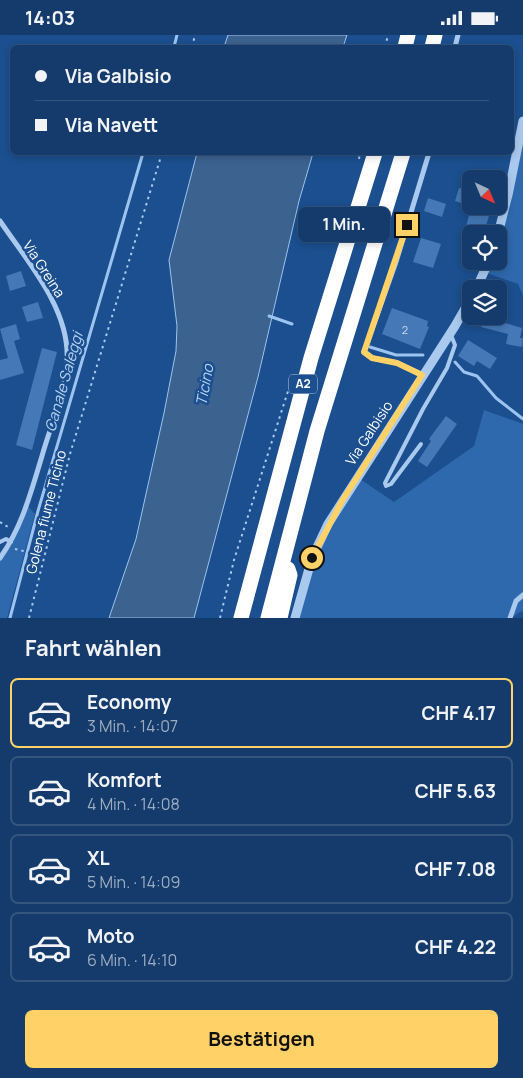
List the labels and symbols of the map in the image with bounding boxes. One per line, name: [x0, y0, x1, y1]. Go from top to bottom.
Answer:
north arrow: [462, 170, 508, 215]
callout: 1 Min.: [297, 207, 390, 243]
route end: [396, 214, 418, 236]
street label: Via Greina: [19, 237, 70, 301]
house number: 2: [402, 322, 408, 337]
water label: Canale Saleggi: [39, 327, 88, 434]
water label: Ticino: [191, 361, 219, 407]
road number: A2: [289, 374, 317, 393]
street label: Via Galbisio: [341, 397, 397, 469]
street label: Golena fiume Ticino: [21, 448, 70, 576]
route start: [301, 547, 323, 569]

